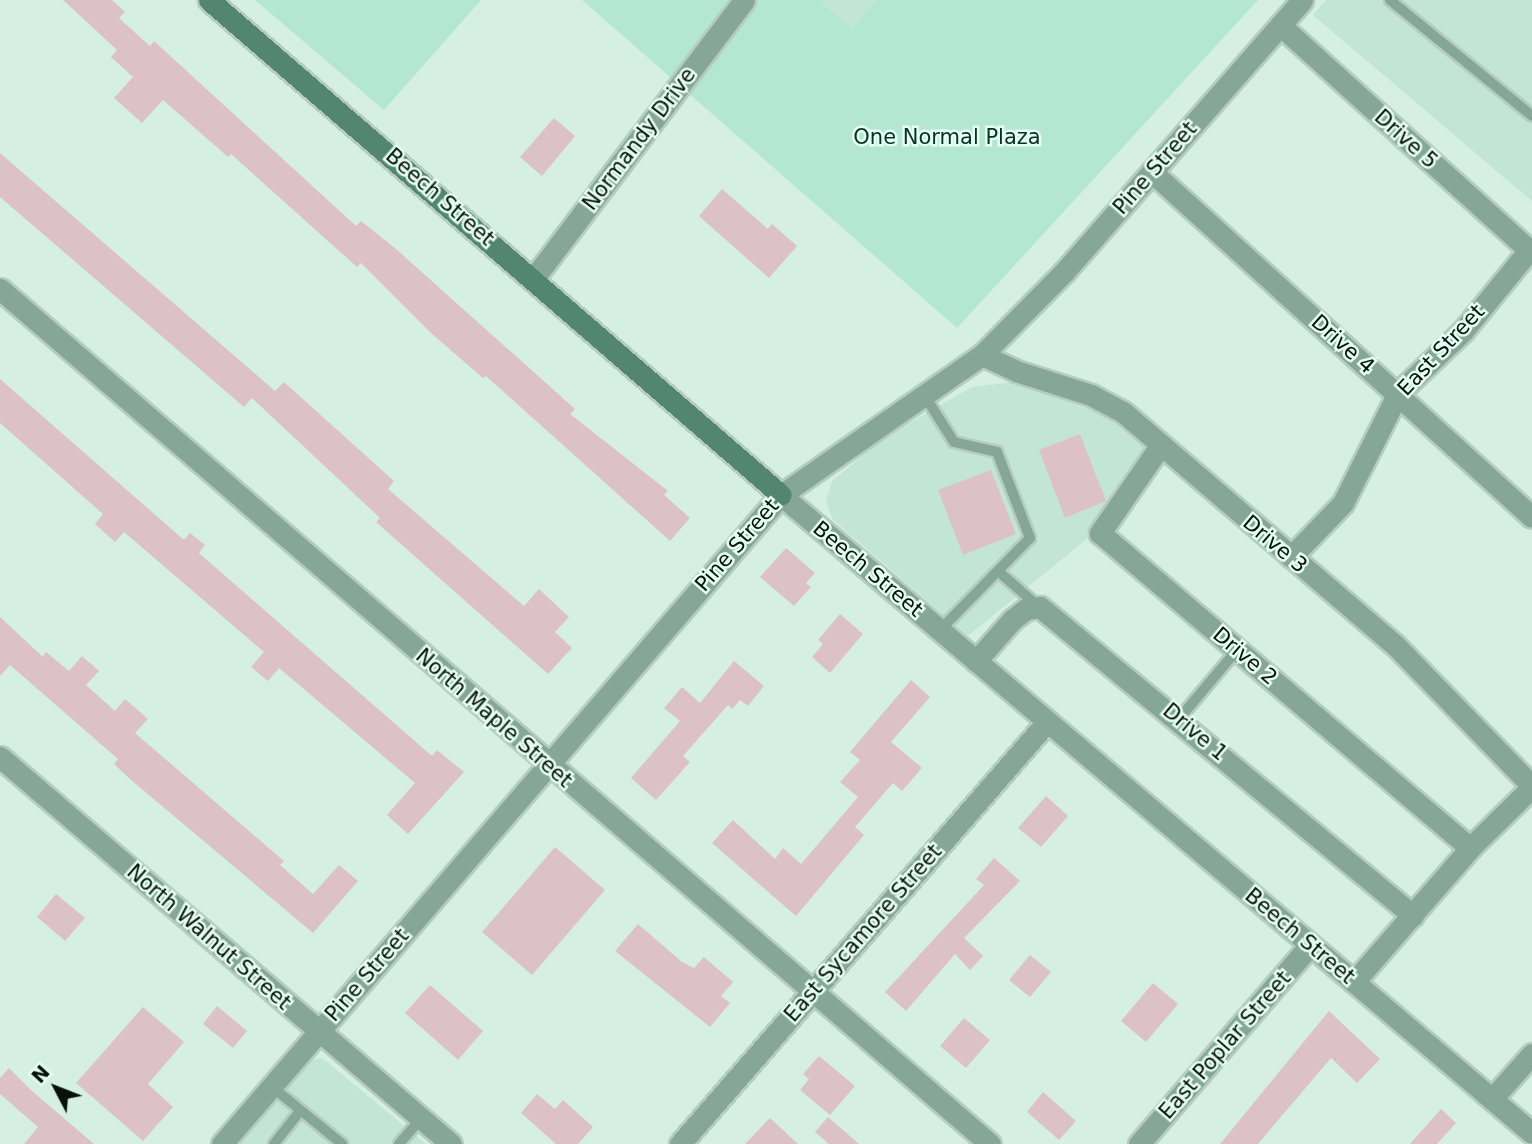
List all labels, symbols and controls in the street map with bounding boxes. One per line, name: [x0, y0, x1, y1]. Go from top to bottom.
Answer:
street label: Normandy Drive: [577, 63, 701, 215]
street label: Drive 5: [1369, 104, 1443, 174]
street label: Pine Street: [1108, 116, 1202, 220]
park label: One Normal Plaza: [853, 124, 1041, 150]
street label: Beech Street: [381, 143, 499, 251]
street label: East Street: [1392, 299, 1490, 401]
street label: Drive 4: [1306, 309, 1380, 379]
street label: Pine Street: [690, 493, 784, 597]
street label: Drive 3: [1238, 510, 1312, 578]
street label: Beech Street: [808, 516, 928, 622]
street label: Drive 2: [1208, 622, 1282, 690]
street label: North Maple Street: [411, 643, 577, 793]
street label: Drive 1: [1158, 698, 1232, 766]
street label: East Sycamore Street: [779, 839, 947, 1027]
street label: North Walnut Street: [122, 859, 296, 1015]
street label: Beech Street: [1240, 883, 1360, 989]
street label: Pine Street: [320, 923, 414, 1027]
street label: East Poplar Street: [1154, 966, 1296, 1124]
north arrow: [21, 1053, 91, 1123]
text: N: [27, 1061, 54, 1087]

